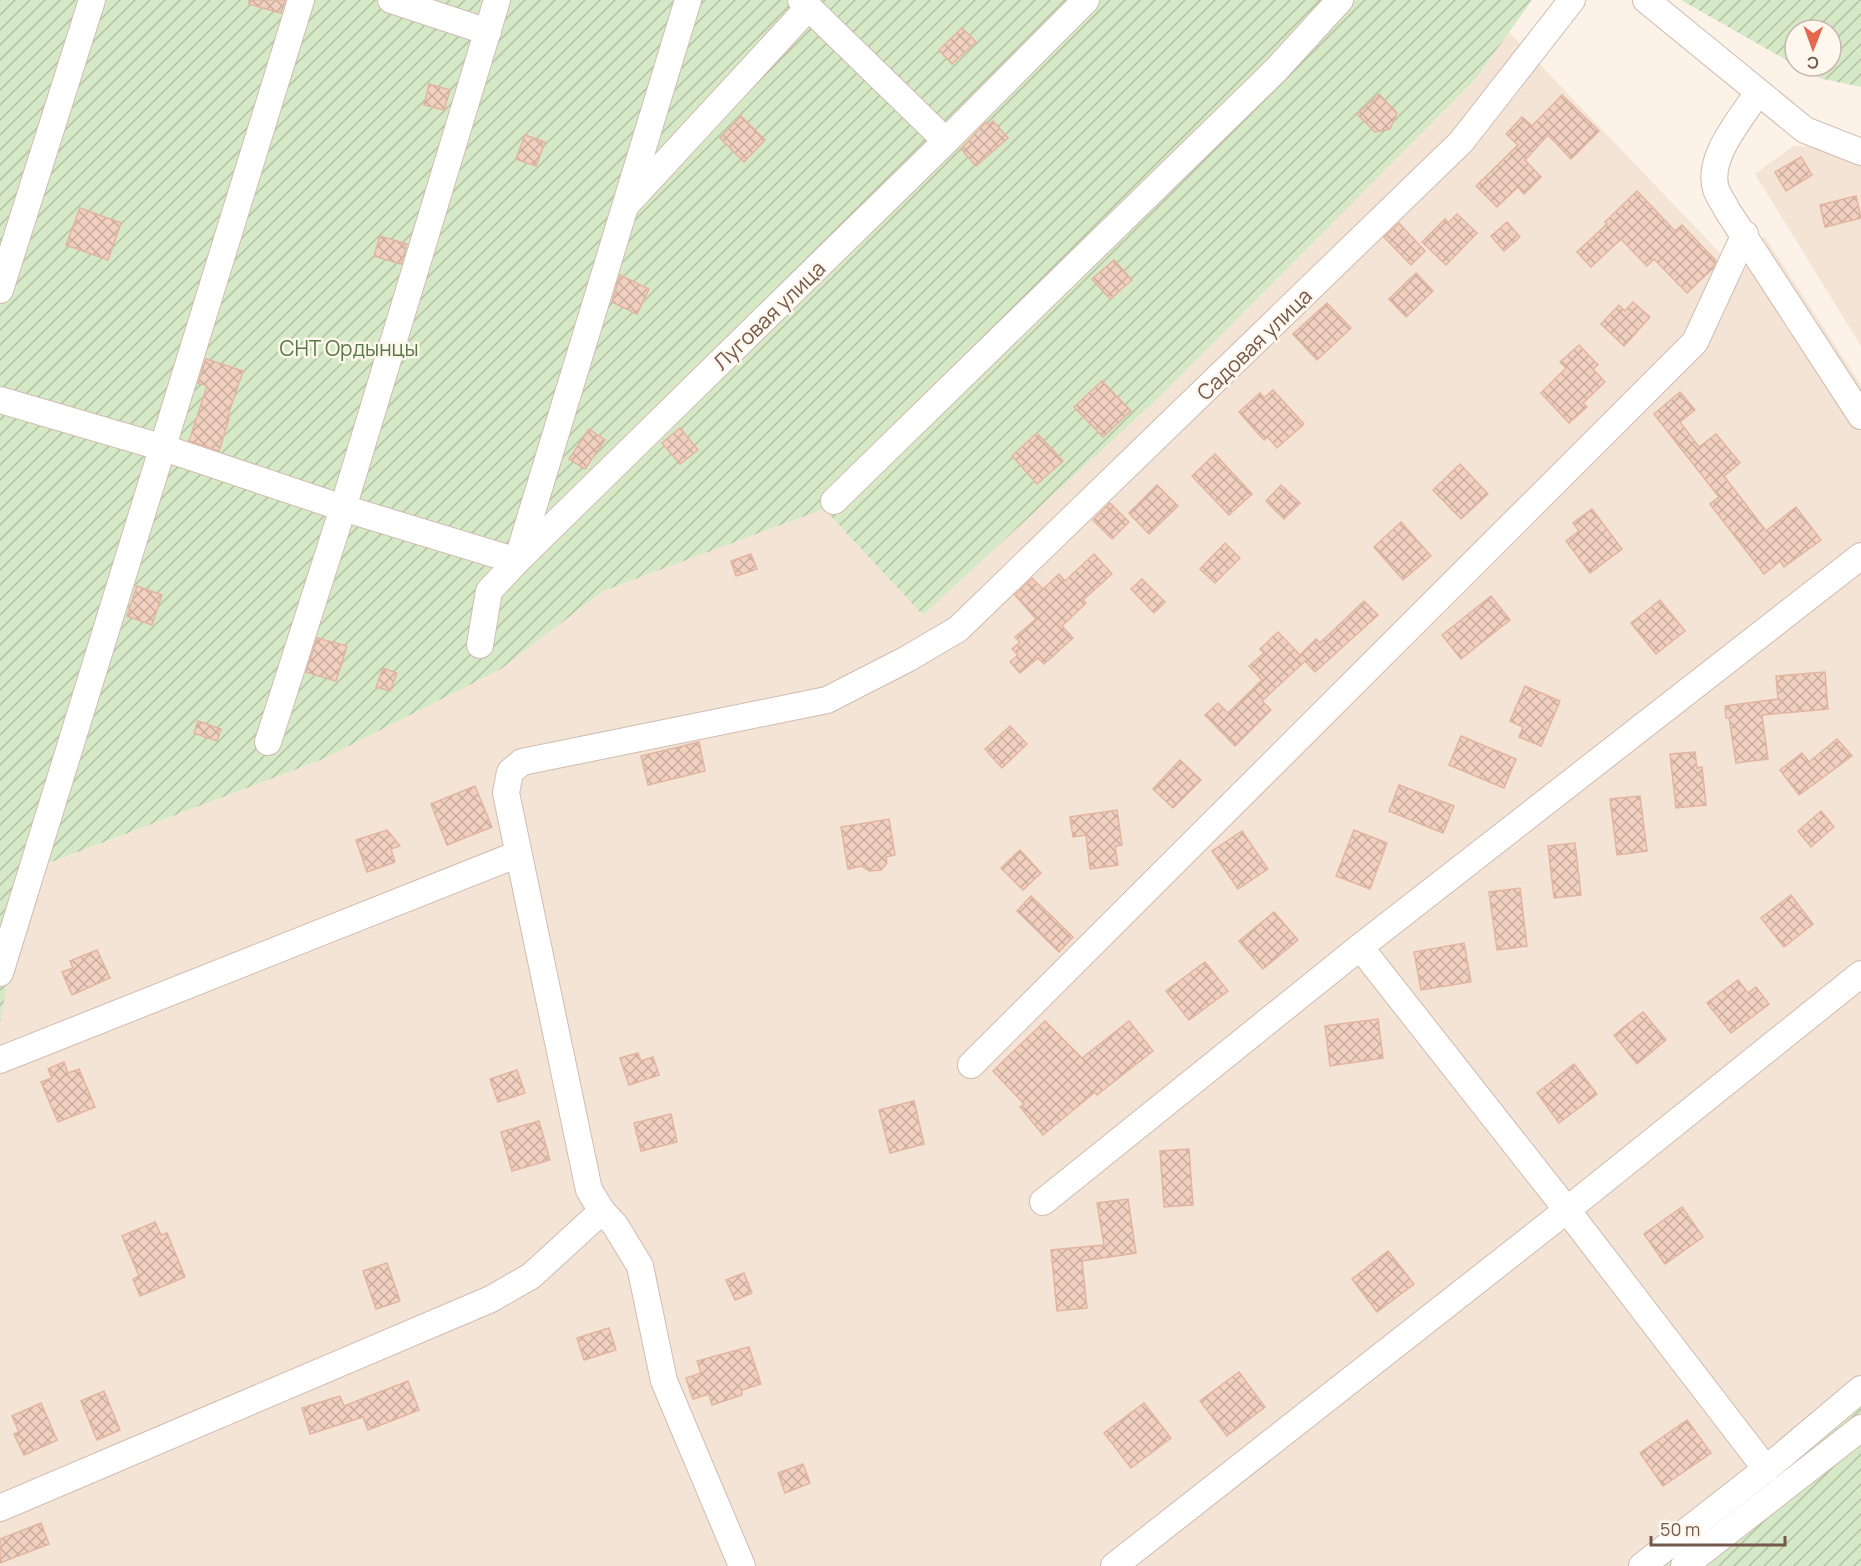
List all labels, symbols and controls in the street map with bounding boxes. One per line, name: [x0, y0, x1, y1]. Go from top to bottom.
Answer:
north arrow: [1783, 18, 1843, 78]
text: С: [1806, 52, 1819, 74]
street label: Луговая улица: [707, 254, 831, 376]
street label: Садовая улица: [1190, 282, 1318, 406]
park label: СНТ Ордынцы: [279, 334, 419, 362]
scale bar: [1651, 1509, 1784, 1547]
text: 50 m: [1660, 1517, 1700, 1541]

